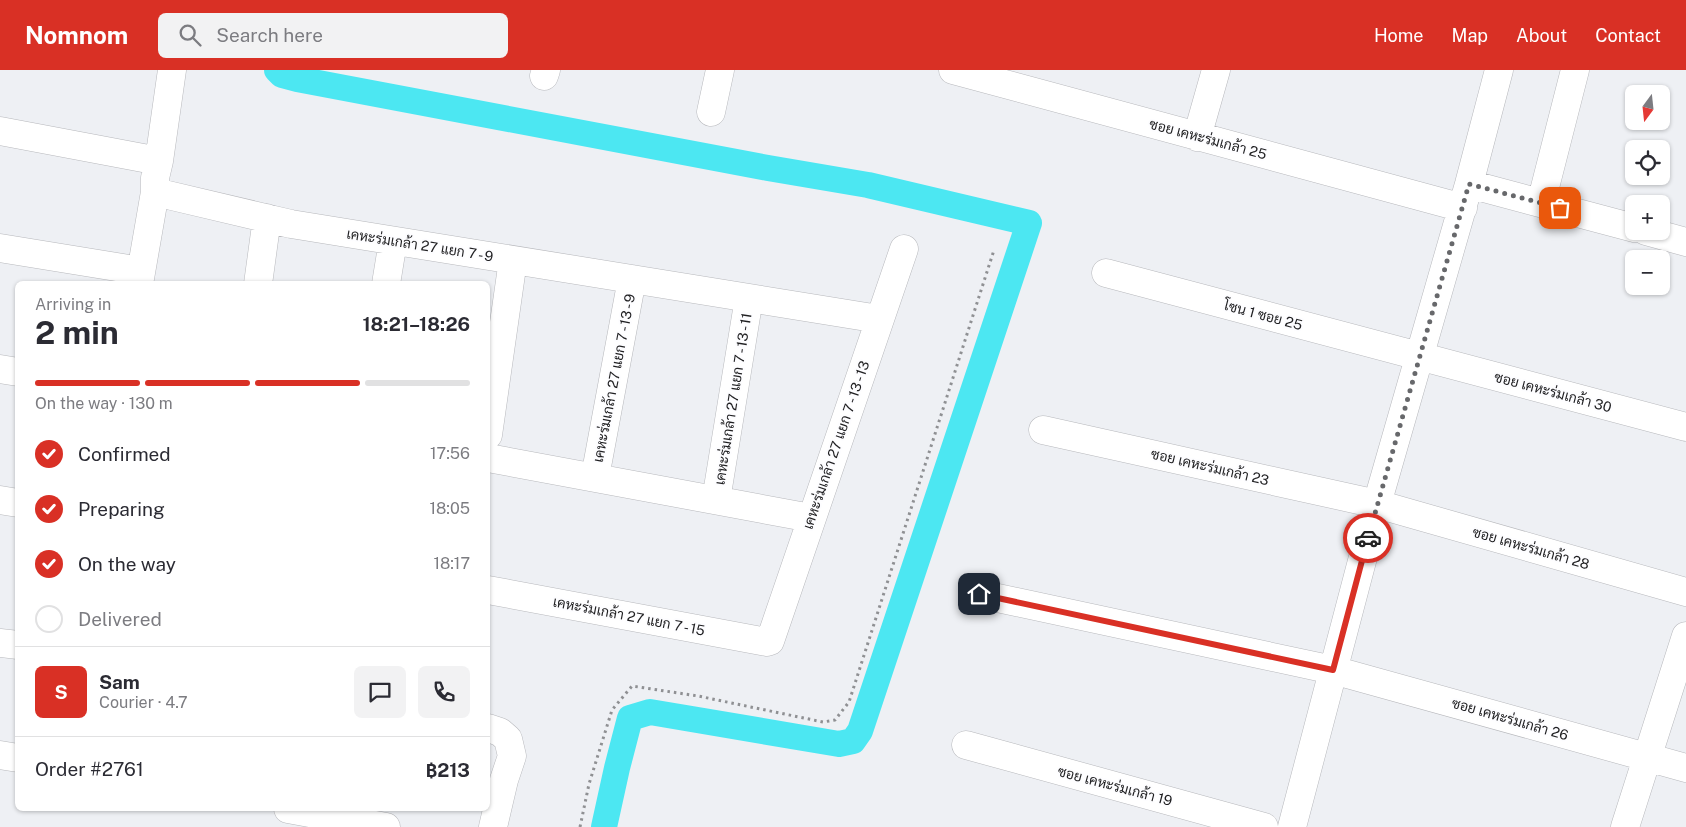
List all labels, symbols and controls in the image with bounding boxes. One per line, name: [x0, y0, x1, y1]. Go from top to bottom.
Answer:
search box: [158, 13, 508, 58]
text: Nomnom: [25, 21, 128, 49]
icon: search: [176, 21, 204, 49]
text: Search here: [216, 24, 323, 46]
text: Home: [1374, 25, 1424, 46]
text: Map: [1452, 25, 1488, 46]
text: About: [1516, 25, 1567, 46]
text: Contact: [1595, 25, 1661, 46]
north arrow: [1625, 85, 1670, 130]
map controls: [1625, 85, 1670, 295]
street label: ซอย เคหะร่มเกล้า 25: [1148, 115, 1269, 162]
button: locate: [1625, 140, 1670, 185]
pin: [1539, 187, 1581, 229]
icon: bag: [1546, 194, 1574, 222]
button: +: [1625, 195, 1670, 240]
street label: เคหะร่มเกล้า 27 แยก 7 - 9: [345, 225, 495, 265]
button: −: [1625, 250, 1670, 295]
street label: เคหะร่มเกล้า 27 แยก 7 - 13 - 9: [589, 292, 638, 464]
text: Arriving in: [35, 295, 111, 314]
street label: โซน 1 ซอย 25: [1221, 297, 1304, 333]
street label: เคหะร่มเกล้า 27 แยก 7 - 13 - 11: [711, 312, 754, 486]
text: 18:21–18:26: [362, 313, 470, 335]
text: 2 min: [35, 314, 119, 351]
street label: เคหะร่มเกล้า 27 แยก 7 - 13 - 13: [799, 358, 872, 531]
street label: ซอย เคหะร่มเกล้า 30: [1493, 368, 1614, 415]
text: On the way · 130 m: [35, 394, 173, 413]
icon: check: [35, 440, 63, 468]
text: Confirmed: [78, 443, 171, 465]
text: 17:56: [430, 444, 470, 463]
street label: ซอย เคหะร่มเกล้า 23: [1149, 445, 1271, 488]
icon: check: [35, 495, 63, 523]
text: Preparing: [78, 498, 165, 520]
text: 18:05: [429, 499, 470, 518]
courier: [1343, 513, 1393, 563]
street label: ซอย เคหะร่มเกล้า 28: [1471, 523, 1592, 572]
icon: car: [1354, 524, 1382, 552]
icon: check: [35, 550, 63, 578]
text: On the way: [78, 553, 176, 575]
text: 18:17: [433, 554, 470, 573]
pin: [958, 573, 1000, 615]
icon: home: [965, 580, 993, 608]
street label: เคหะร่มเกล้า 27 แยก 7 - 15: [552, 592, 706, 639]
text: Delivered: [78, 608, 162, 630]
button: chat: [354, 666, 406, 718]
button: phone: [418, 666, 470, 718]
text: Sam: [99, 671, 140, 693]
text: S: [54, 681, 68, 703]
text: Courier · 4.7: [99, 693, 188, 712]
street label: ซอย เคหะร่มเกล้า 26: [1450, 694, 1571, 743]
text: Order #2761: [35, 758, 144, 780]
text: ฿213: [426, 759, 470, 781]
street label: ซอย เคหะร่มเกล้า 19: [1056, 762, 1175, 809]

